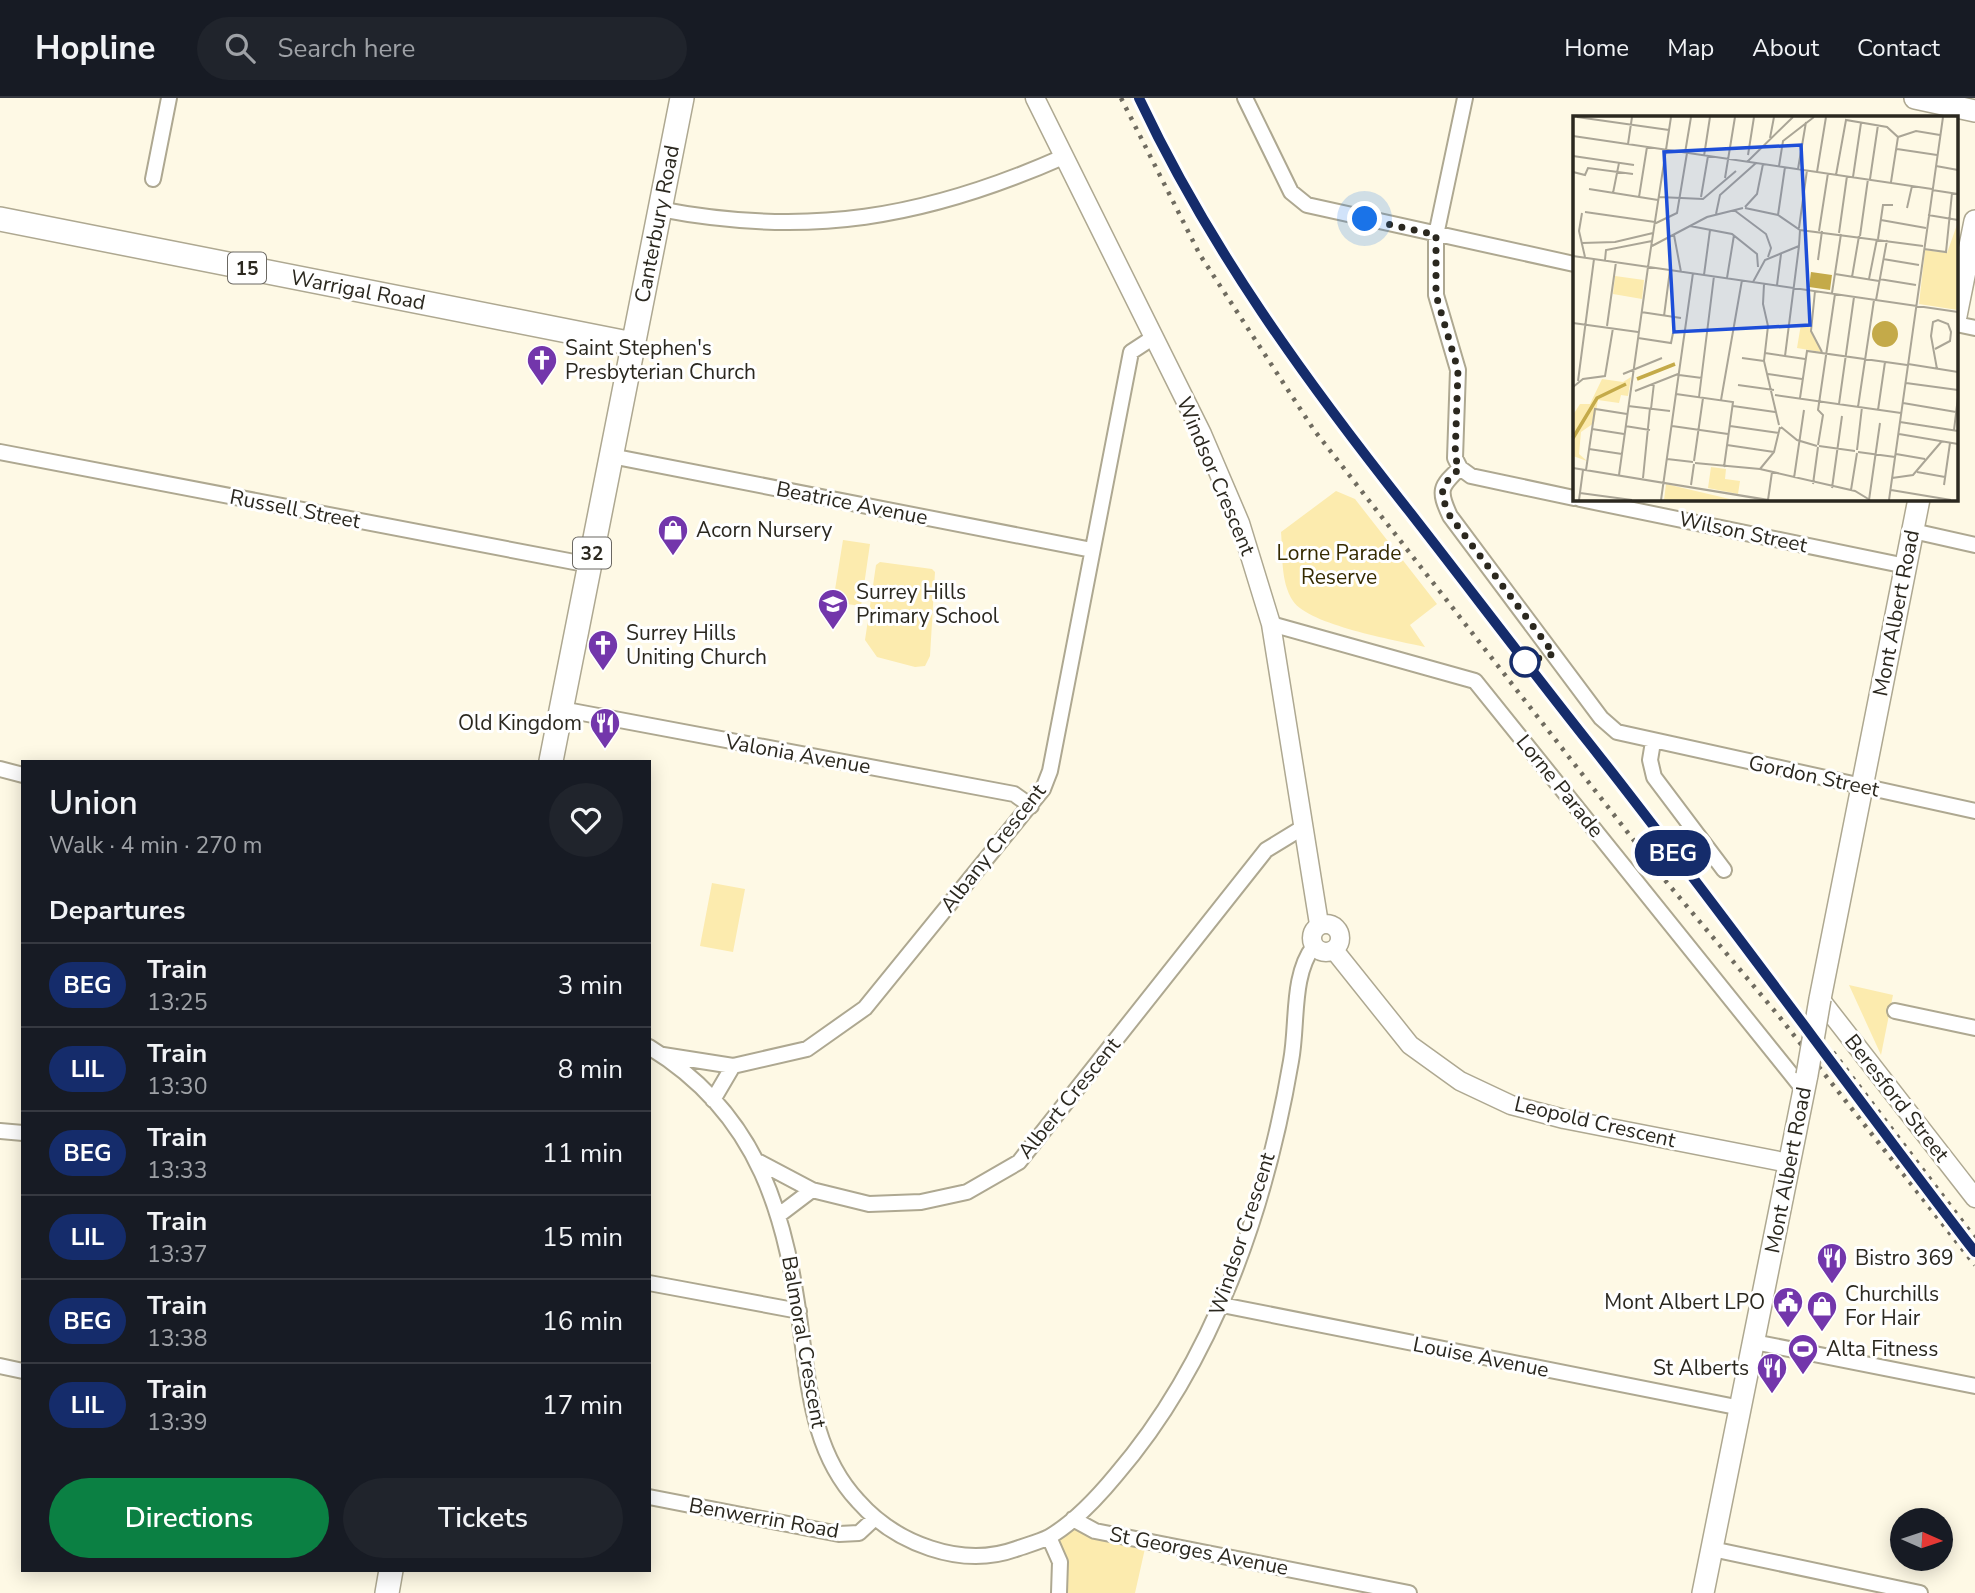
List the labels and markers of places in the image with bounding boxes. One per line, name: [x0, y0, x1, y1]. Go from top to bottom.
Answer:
place label: Saint Stephen's Presbyterian Church: [565, 334, 756, 386]
church icon: Saint Stephen's Presbyterian Church: [525, 343, 559, 387]
shop icon: Acorn Nursery: [656, 513, 690, 557]
place label: Acorn Nursery: [696, 516, 832, 544]
place label: Surrey Hills Primary School: [856, 578, 1000, 630]
school or university icon: Surrey Hills Primary School: [816, 587, 850, 631]
place label: Surrey Hills Uniting Church: [626, 619, 767, 671]
church icon: Surrey Hills Uniting Church: [586, 628, 620, 672]
unlabelled marker: [1510, 647, 1540, 677]
restaurant icon: Old Kingdom: [588, 706, 622, 750]
place label: Old Kingdom: [458, 709, 582, 737]
restaurant icon: Bistro 369: [1815, 1241, 1849, 1285]
place label: Bistro 369: [1855, 1244, 1954, 1272]
place label: Churchills For Hair: [1845, 1280, 1939, 1332]
public building icon: Mont Albert LPO: [1771, 1285, 1805, 1329]
place label: Mont Albert LPO: [1604, 1288, 1765, 1316]
shop icon: Churchills For Hair: [1805, 1289, 1839, 1333]
sports icon: Alta Fitness: [1786, 1332, 1820, 1376]
place label: Alta Fitness: [1826, 1335, 1938, 1363]
restaurant icon: St Alberts: [1755, 1351, 1789, 1395]
place label: St Alberts: [1653, 1354, 1749, 1382]

